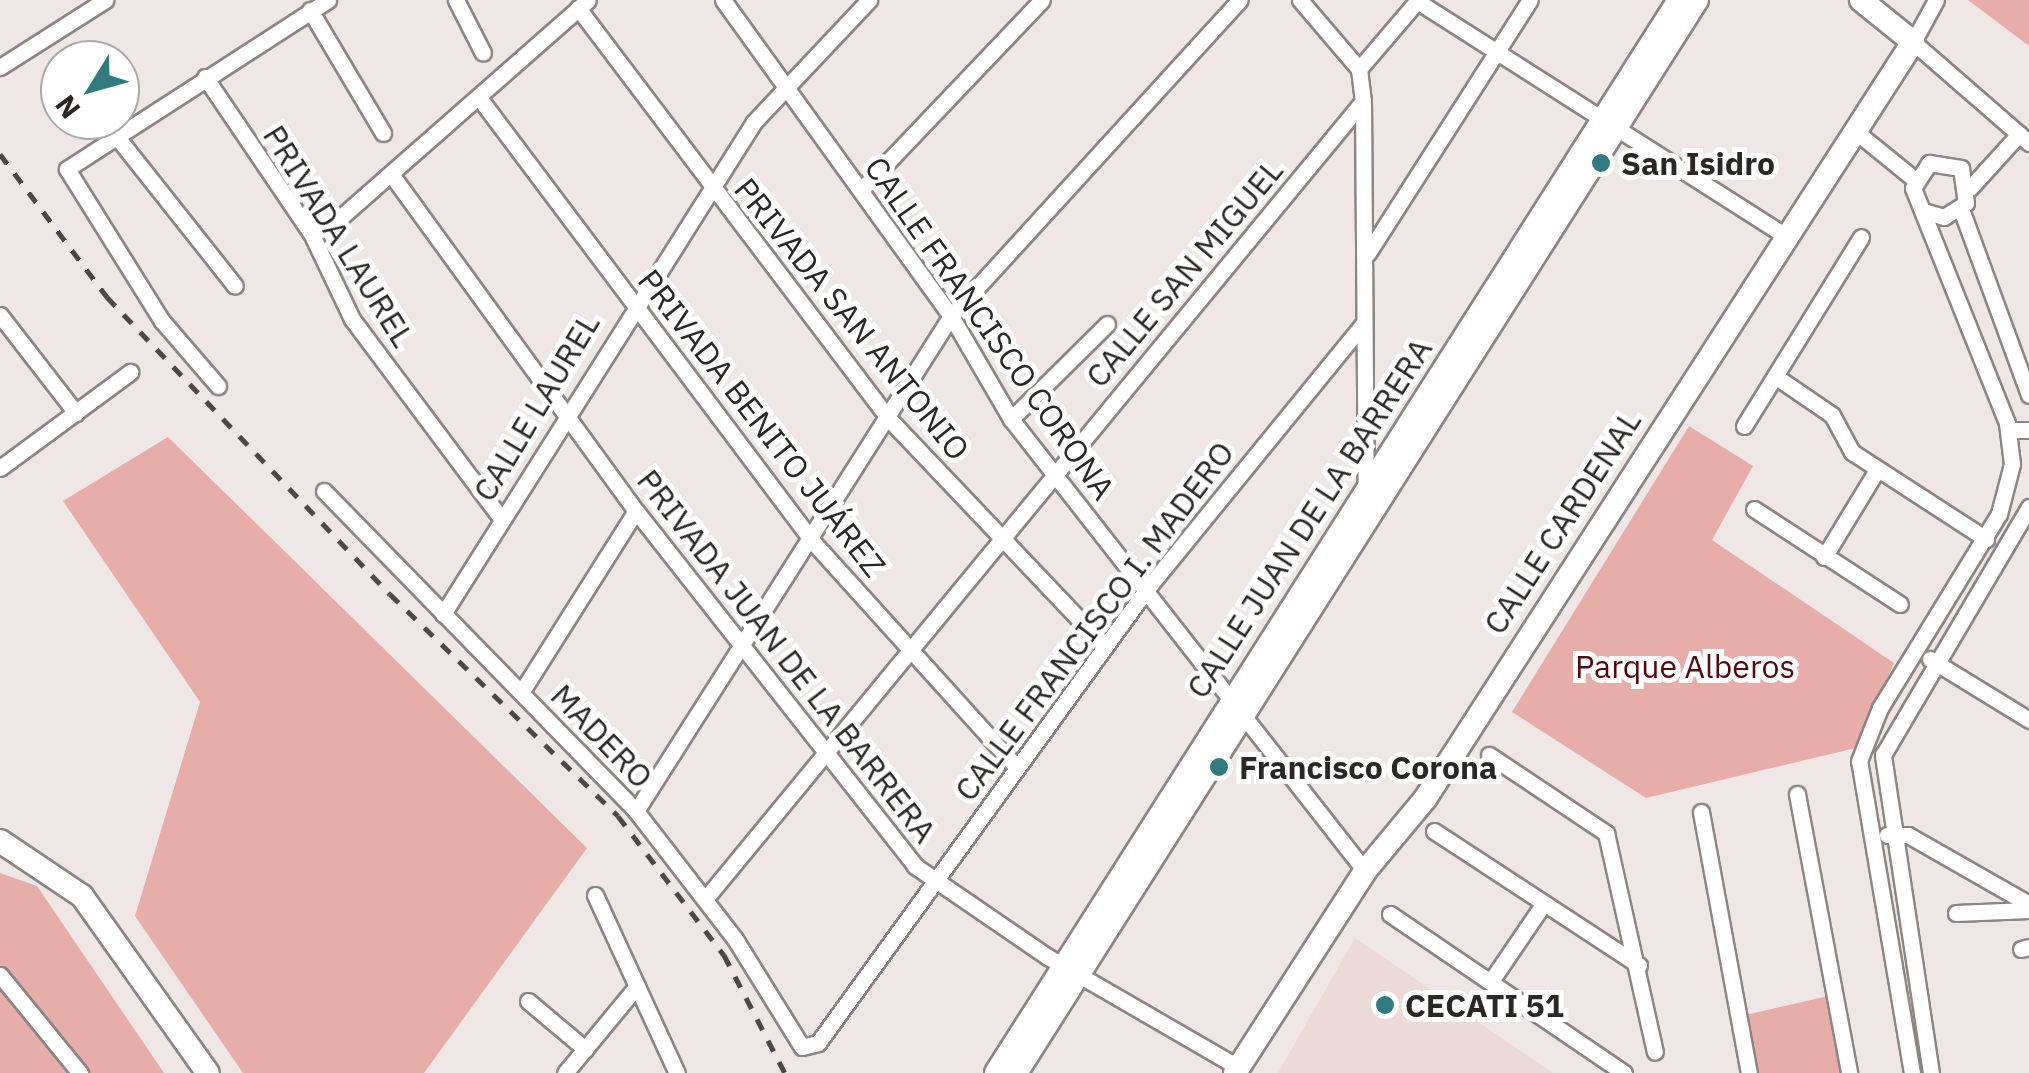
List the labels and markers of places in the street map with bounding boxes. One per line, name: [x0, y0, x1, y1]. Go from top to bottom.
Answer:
place label: San Isidro: [1621, 144, 1775, 182]
marker: San Isidro: [1590, 152, 1612, 174]
place label: Francisco Corona: [1239, 748, 1497, 786]
marker: Francisco Corona: [1208, 756, 1230, 778]
place label: CECATI 51: [1405, 986, 1564, 1024]
marker: CECATI 51: [1374, 994, 1396, 1016]

